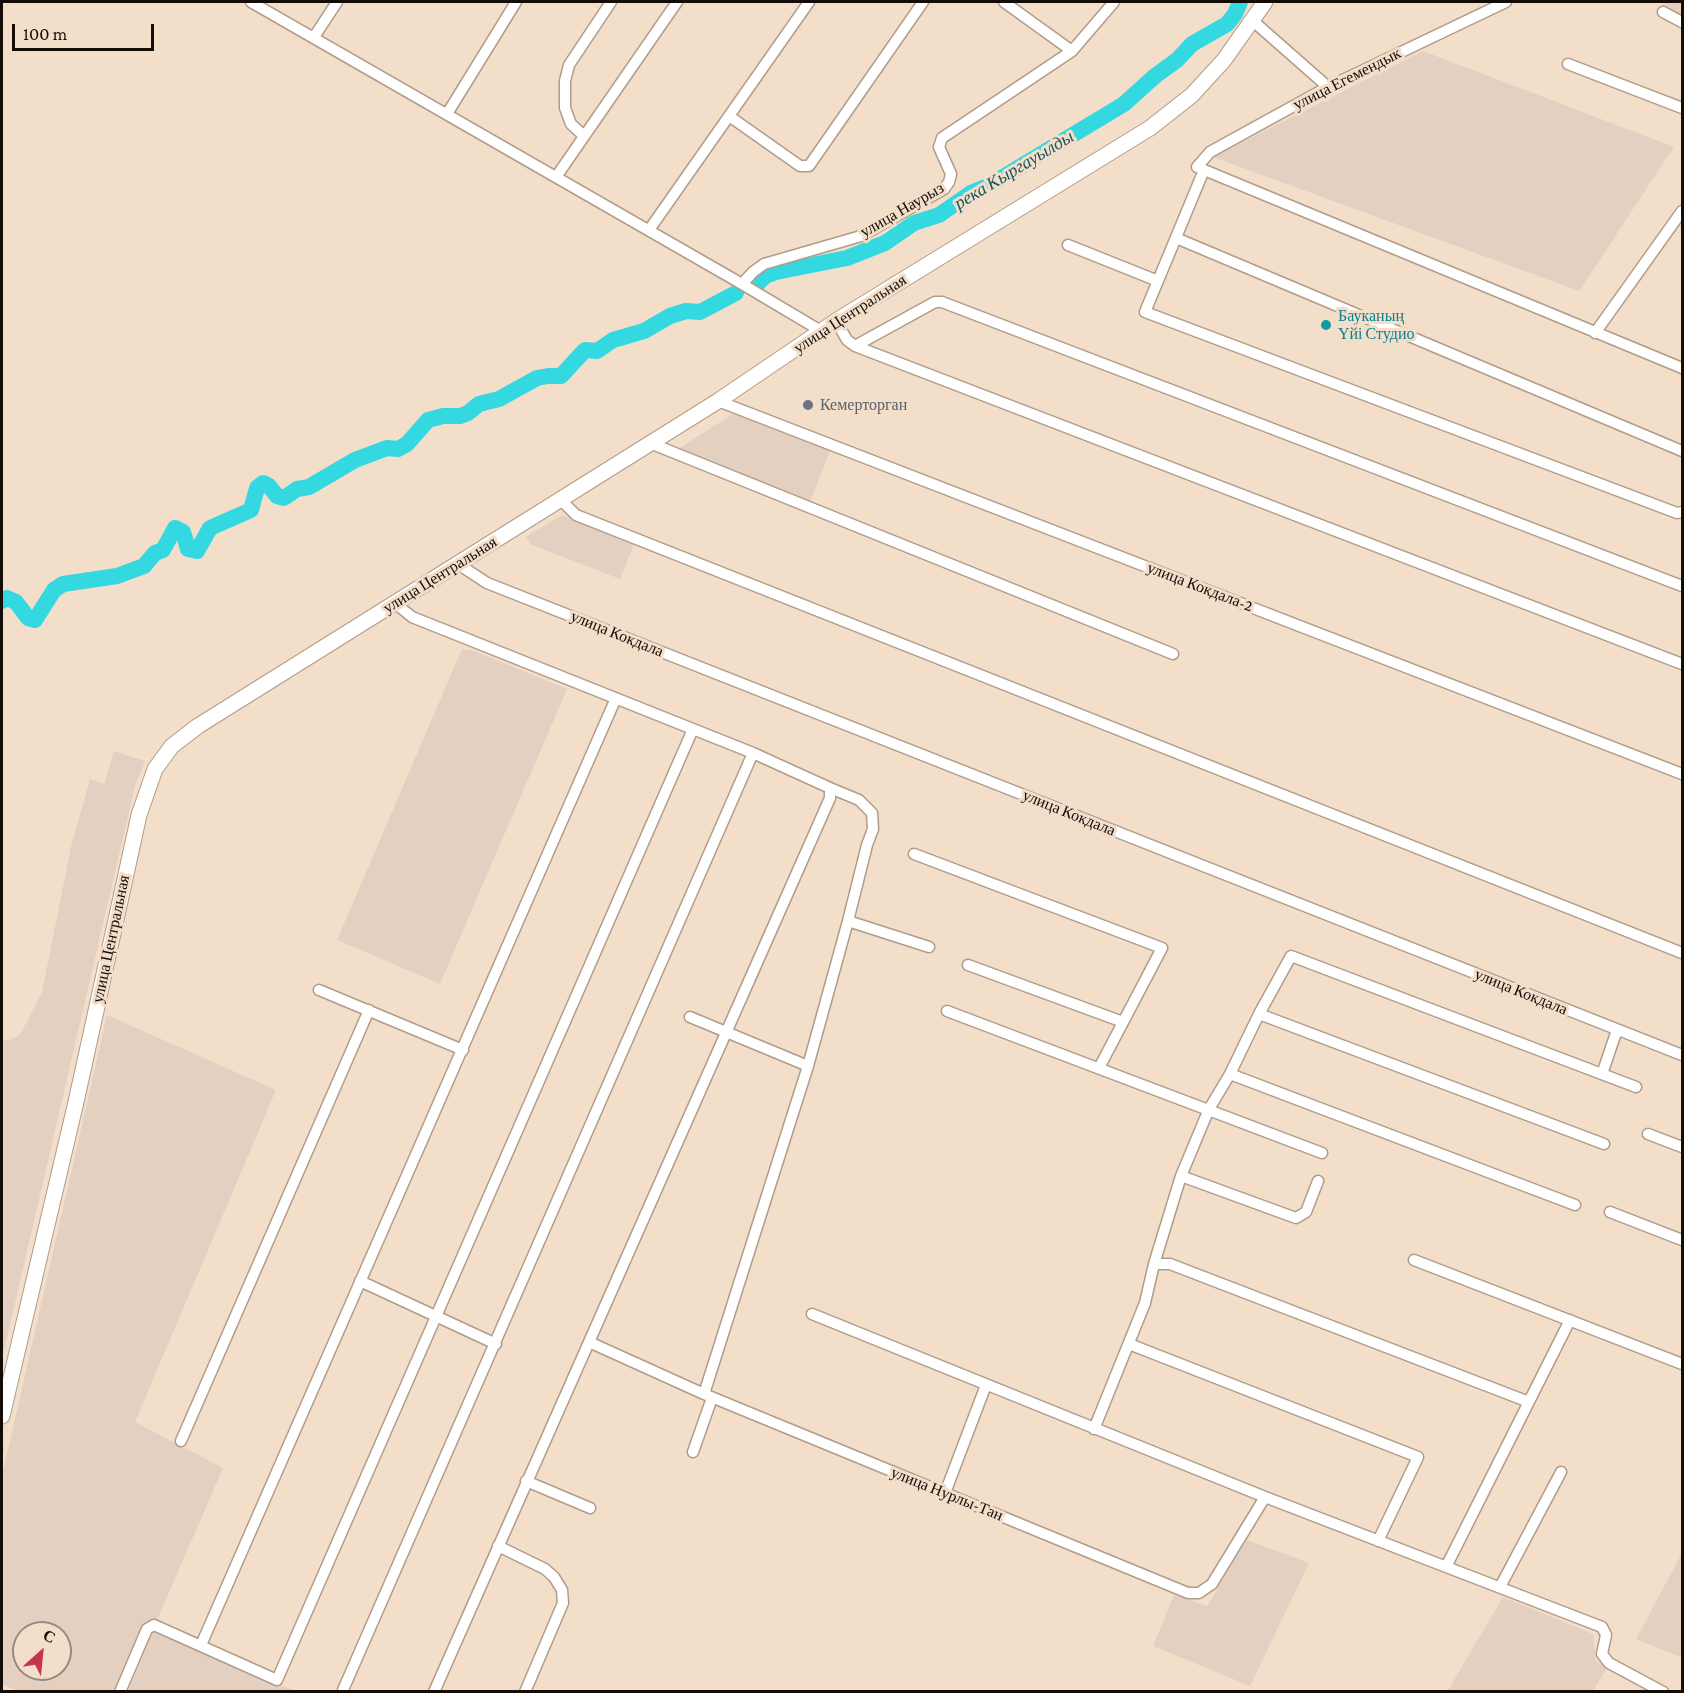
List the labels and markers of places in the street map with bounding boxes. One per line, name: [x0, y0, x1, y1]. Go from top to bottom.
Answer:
place label: Бауканың Үйі Студио: [1338, 306, 1414, 344]
marker: Бауканың Үйі Студио: [1319, 318, 1333, 332]
place label: Кемерторган: [820, 395, 907, 415]
marker: Кемерторган: [801, 398, 815, 412]

